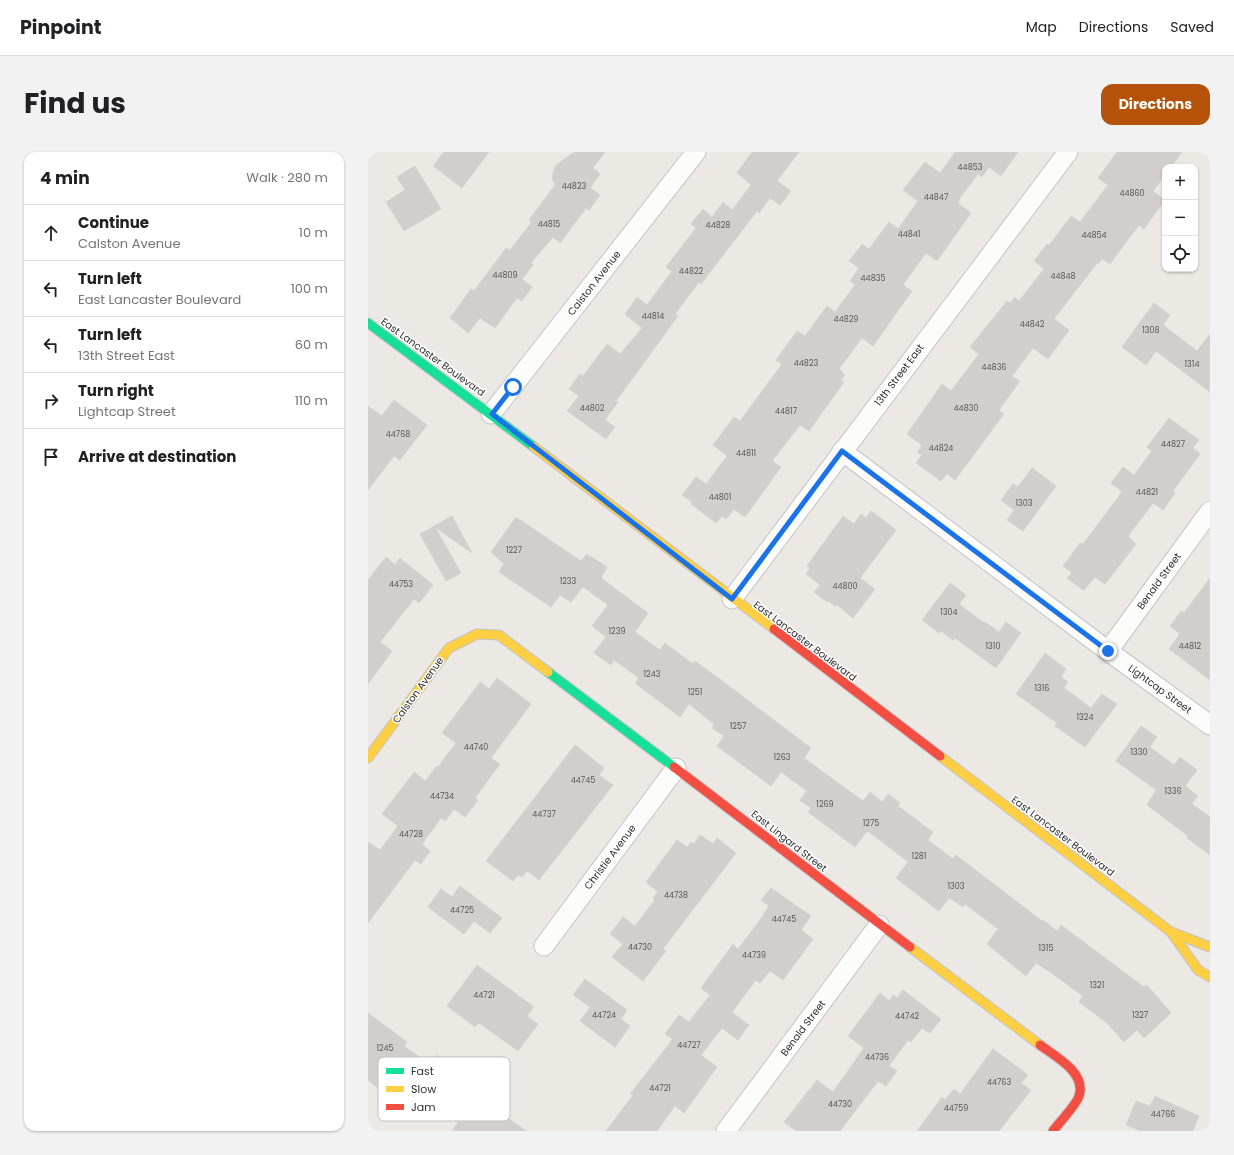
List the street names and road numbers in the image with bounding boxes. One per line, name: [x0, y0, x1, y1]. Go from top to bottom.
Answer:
street label: Calston Avenue: [564, 247, 624, 319]
street label: East Lancaster Boulevard: [378, 314, 488, 400]
street label: 13th Street East: [871, 340, 928, 409]
street label: Benald Street: [1133, 549, 1185, 612]
street label: East Lancaster Boulevard: [750, 597, 860, 685]
street label: Calston Avenue: [389, 654, 447, 726]
street label: Lightcap Street: [1125, 661, 1195, 717]
street label: East Lancaster Boulevard: [1008, 792, 1118, 880]
street label: East Lingard Street: [748, 807, 830, 876]
street label: Christie Avenue: [581, 821, 639, 893]
street label: Benald Street: [777, 997, 829, 1059]

